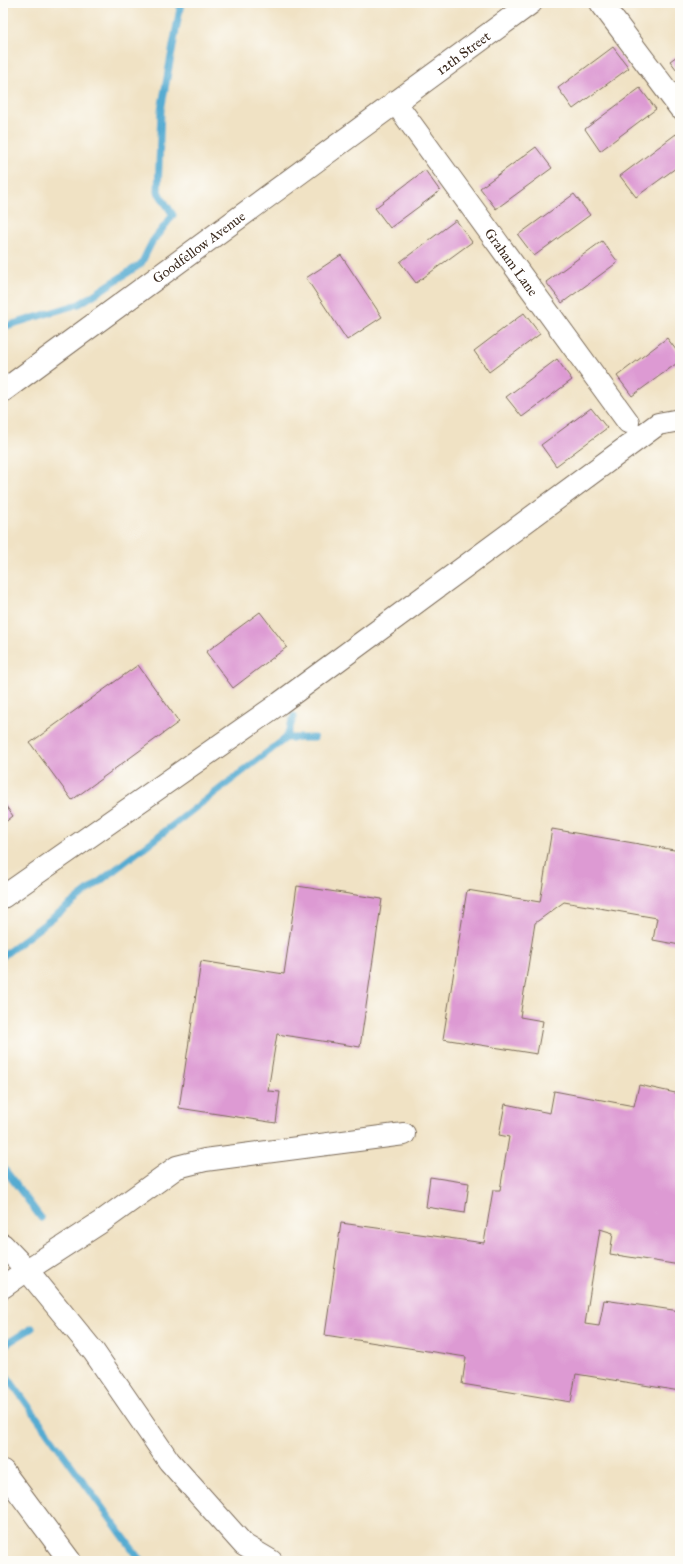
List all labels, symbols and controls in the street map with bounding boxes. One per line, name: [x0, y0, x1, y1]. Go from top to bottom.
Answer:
street label: 12th Street: [433, 27, 494, 78]
street label: Goodfellow Avenue: [149, 207, 249, 287]
street label: Graham Lane: [481, 225, 542, 299]

